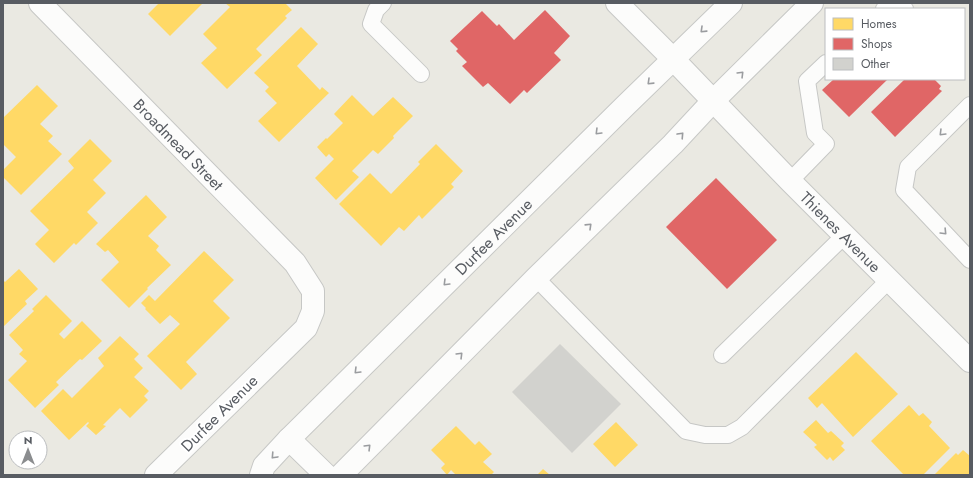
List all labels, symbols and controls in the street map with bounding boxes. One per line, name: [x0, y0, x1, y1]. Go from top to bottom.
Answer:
legend: [825, 8, 965, 80]
text: Homes: [861, 15, 897, 33]
one-way arrow: [700, 25, 708, 33]
text: Shops: [861, 35, 892, 53]
text: Other: [861, 55, 891, 73]
one-way arrow: [736, 71, 744, 78]
one-way arrow: [647, 77, 654, 84]
street label: Broadmead Street: [128, 94, 229, 196]
one-way arrow: [595, 127, 603, 135]
one-way arrow: [940, 128, 947, 136]
one-way arrow: [676, 132, 684, 140]
street label: Thienes Avenue: [795, 186, 886, 278]
street label: Durfee Avenue: [450, 193, 538, 280]
one-way arrow: [584, 223, 592, 231]
one-way arrow: [939, 227, 947, 235]
one-way arrow: [443, 278, 451, 286]
one-way arrow: [455, 352, 463, 360]
one-way arrow: [354, 366, 362, 374]
street label: Durfee Avenue: [176, 370, 263, 457]
north arrow: [8, 430, 48, 470]
text: N: [24, 432, 32, 448]
one-way arrow: [363, 444, 371, 452]
one-way arrow: [271, 451, 278, 459]

